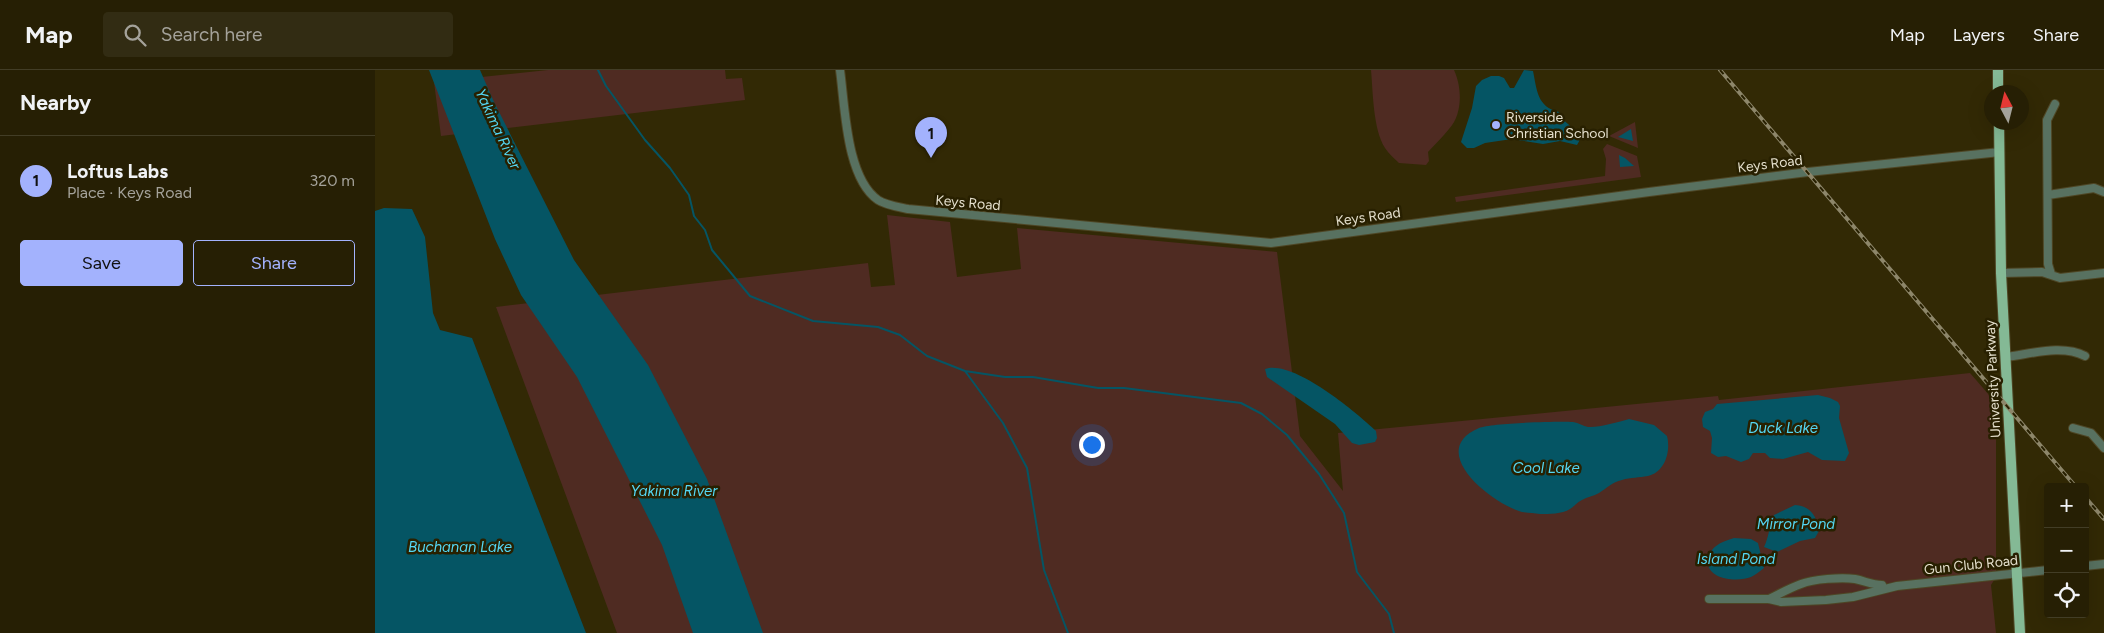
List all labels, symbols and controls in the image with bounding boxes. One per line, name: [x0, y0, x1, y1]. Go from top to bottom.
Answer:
search box: [103, 12, 453, 57]
text: Map: [25, 20, 73, 49]
icon: search: [121, 21, 149, 49]
text: Search here: [161, 23, 262, 46]
text: Map: [1890, 24, 1925, 46]
text: Layers: [1953, 24, 2005, 46]
text: Share: [2033, 24, 2079, 46]
north arrow: [1984, 85, 2029, 130]
water label: Yakima River: [471, 86, 525, 173]
text: Nearby: [20, 90, 91, 115]
place label: Riverside Christian School: [1506, 109, 1609, 142]
pin: 1: [915, 117, 947, 158]
marker: Riverside Christian School: [1490, 119, 1502, 131]
street label: Keys Road: [1736, 152, 1804, 176]
text: Loftus Labs: [67, 160, 168, 183]
text: 1: [33, 171, 39, 190]
text: 320 m: [310, 171, 355, 190]
text: Place · Keys Road: [67, 183, 192, 202]
street label: Keys Road: [935, 192, 1001, 214]
street label: Keys Road: [1334, 204, 1402, 230]
button: Save: [20, 240, 183, 286]
button: Share: [193, 240, 355, 286]
street label: University Parkway: [1981, 319, 2005, 438]
water label: Duck Lake: [1748, 419, 1818, 437]
your location: [1079, 432, 1105, 458]
water label: Cool Lake: [1512, 459, 1580, 477]
water label: Yakima River: [631, 482, 718, 500]
map controls: [2044, 483, 2089, 618]
button: +: [2044, 483, 2089, 528]
water label: Mirror Pond: [1757, 515, 1835, 533]
button: −: [2044, 528, 2089, 573]
water label: Buchanan Lake: [408, 538, 512, 556]
water label: Island Pond: [1697, 550, 1775, 568]
street label: Gun Club Road: [1923, 552, 2019, 578]
button: locate: [2044, 573, 2089, 618]

